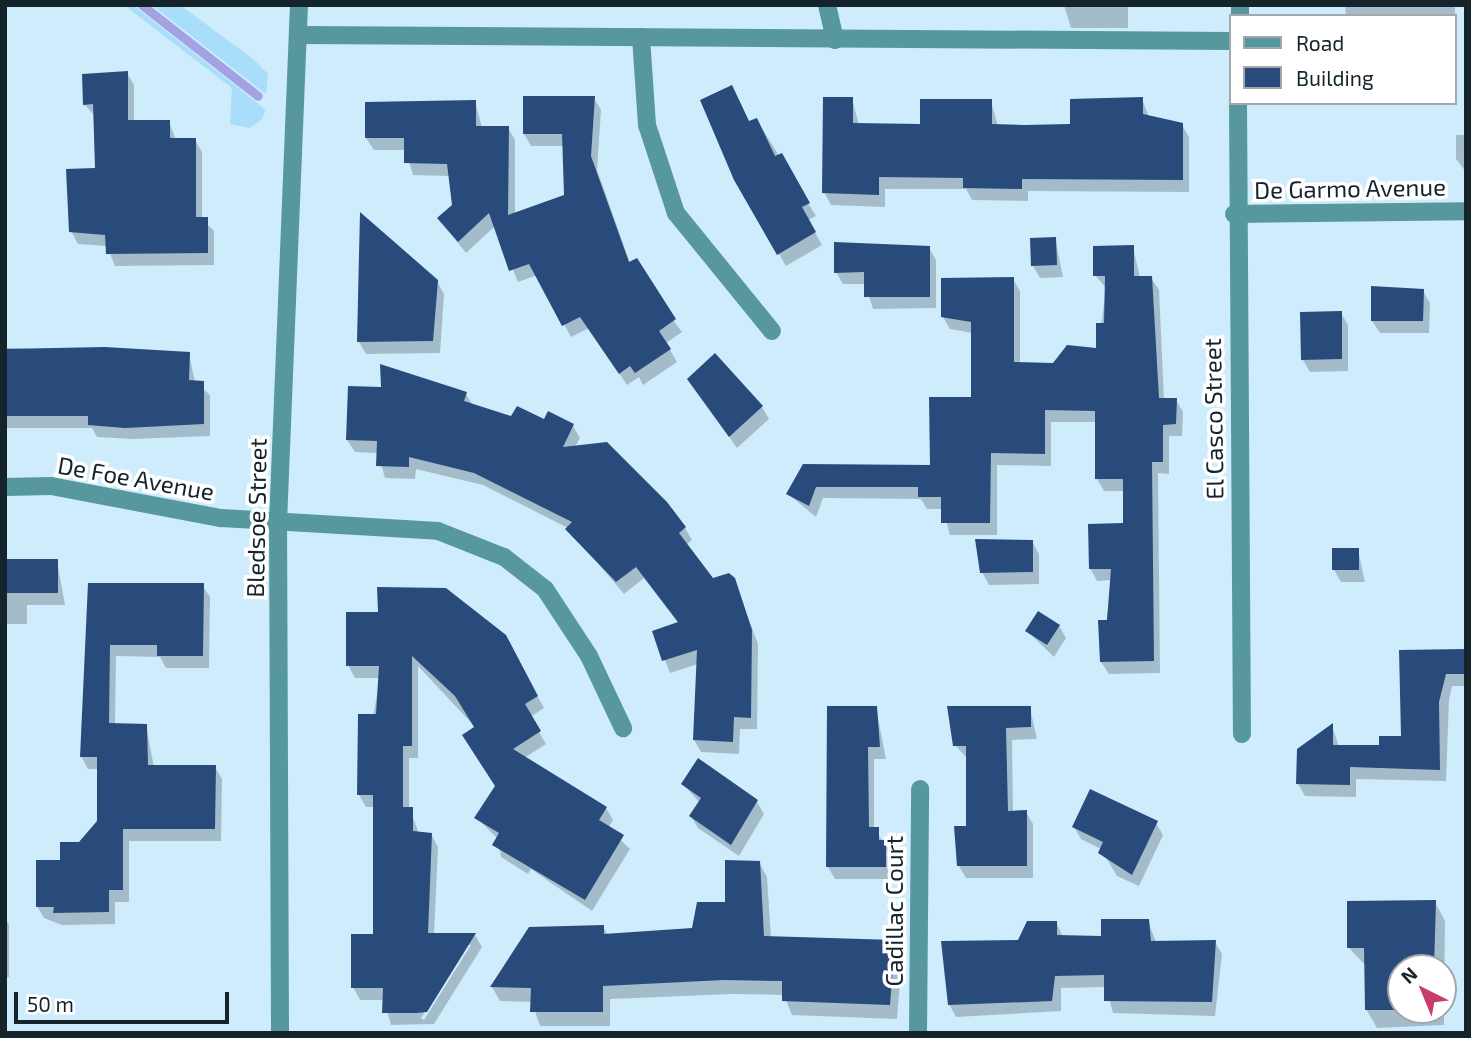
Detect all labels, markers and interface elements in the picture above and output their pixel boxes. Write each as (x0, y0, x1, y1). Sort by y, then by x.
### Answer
legend (1230, 14, 1457, 105)
text: Road (1296, 30, 1344, 55)
text: Building (1296, 65, 1374, 90)
street label: De Garmo Avenue (1254, 172, 1446, 204)
street label: El Casco Street (1197, 338, 1229, 500)
street label: Bledsoe Street (240, 438, 272, 598)
street label: De Foe Avenue (55, 450, 217, 506)
street label: Cadillac Court (880, 836, 908, 986)
north arrow (1387, 954, 1457, 1024)
text: N (1396, 962, 1422, 988)
scale bar (18, 978, 233, 1022)
text: 50 m (27, 991, 74, 1016)

